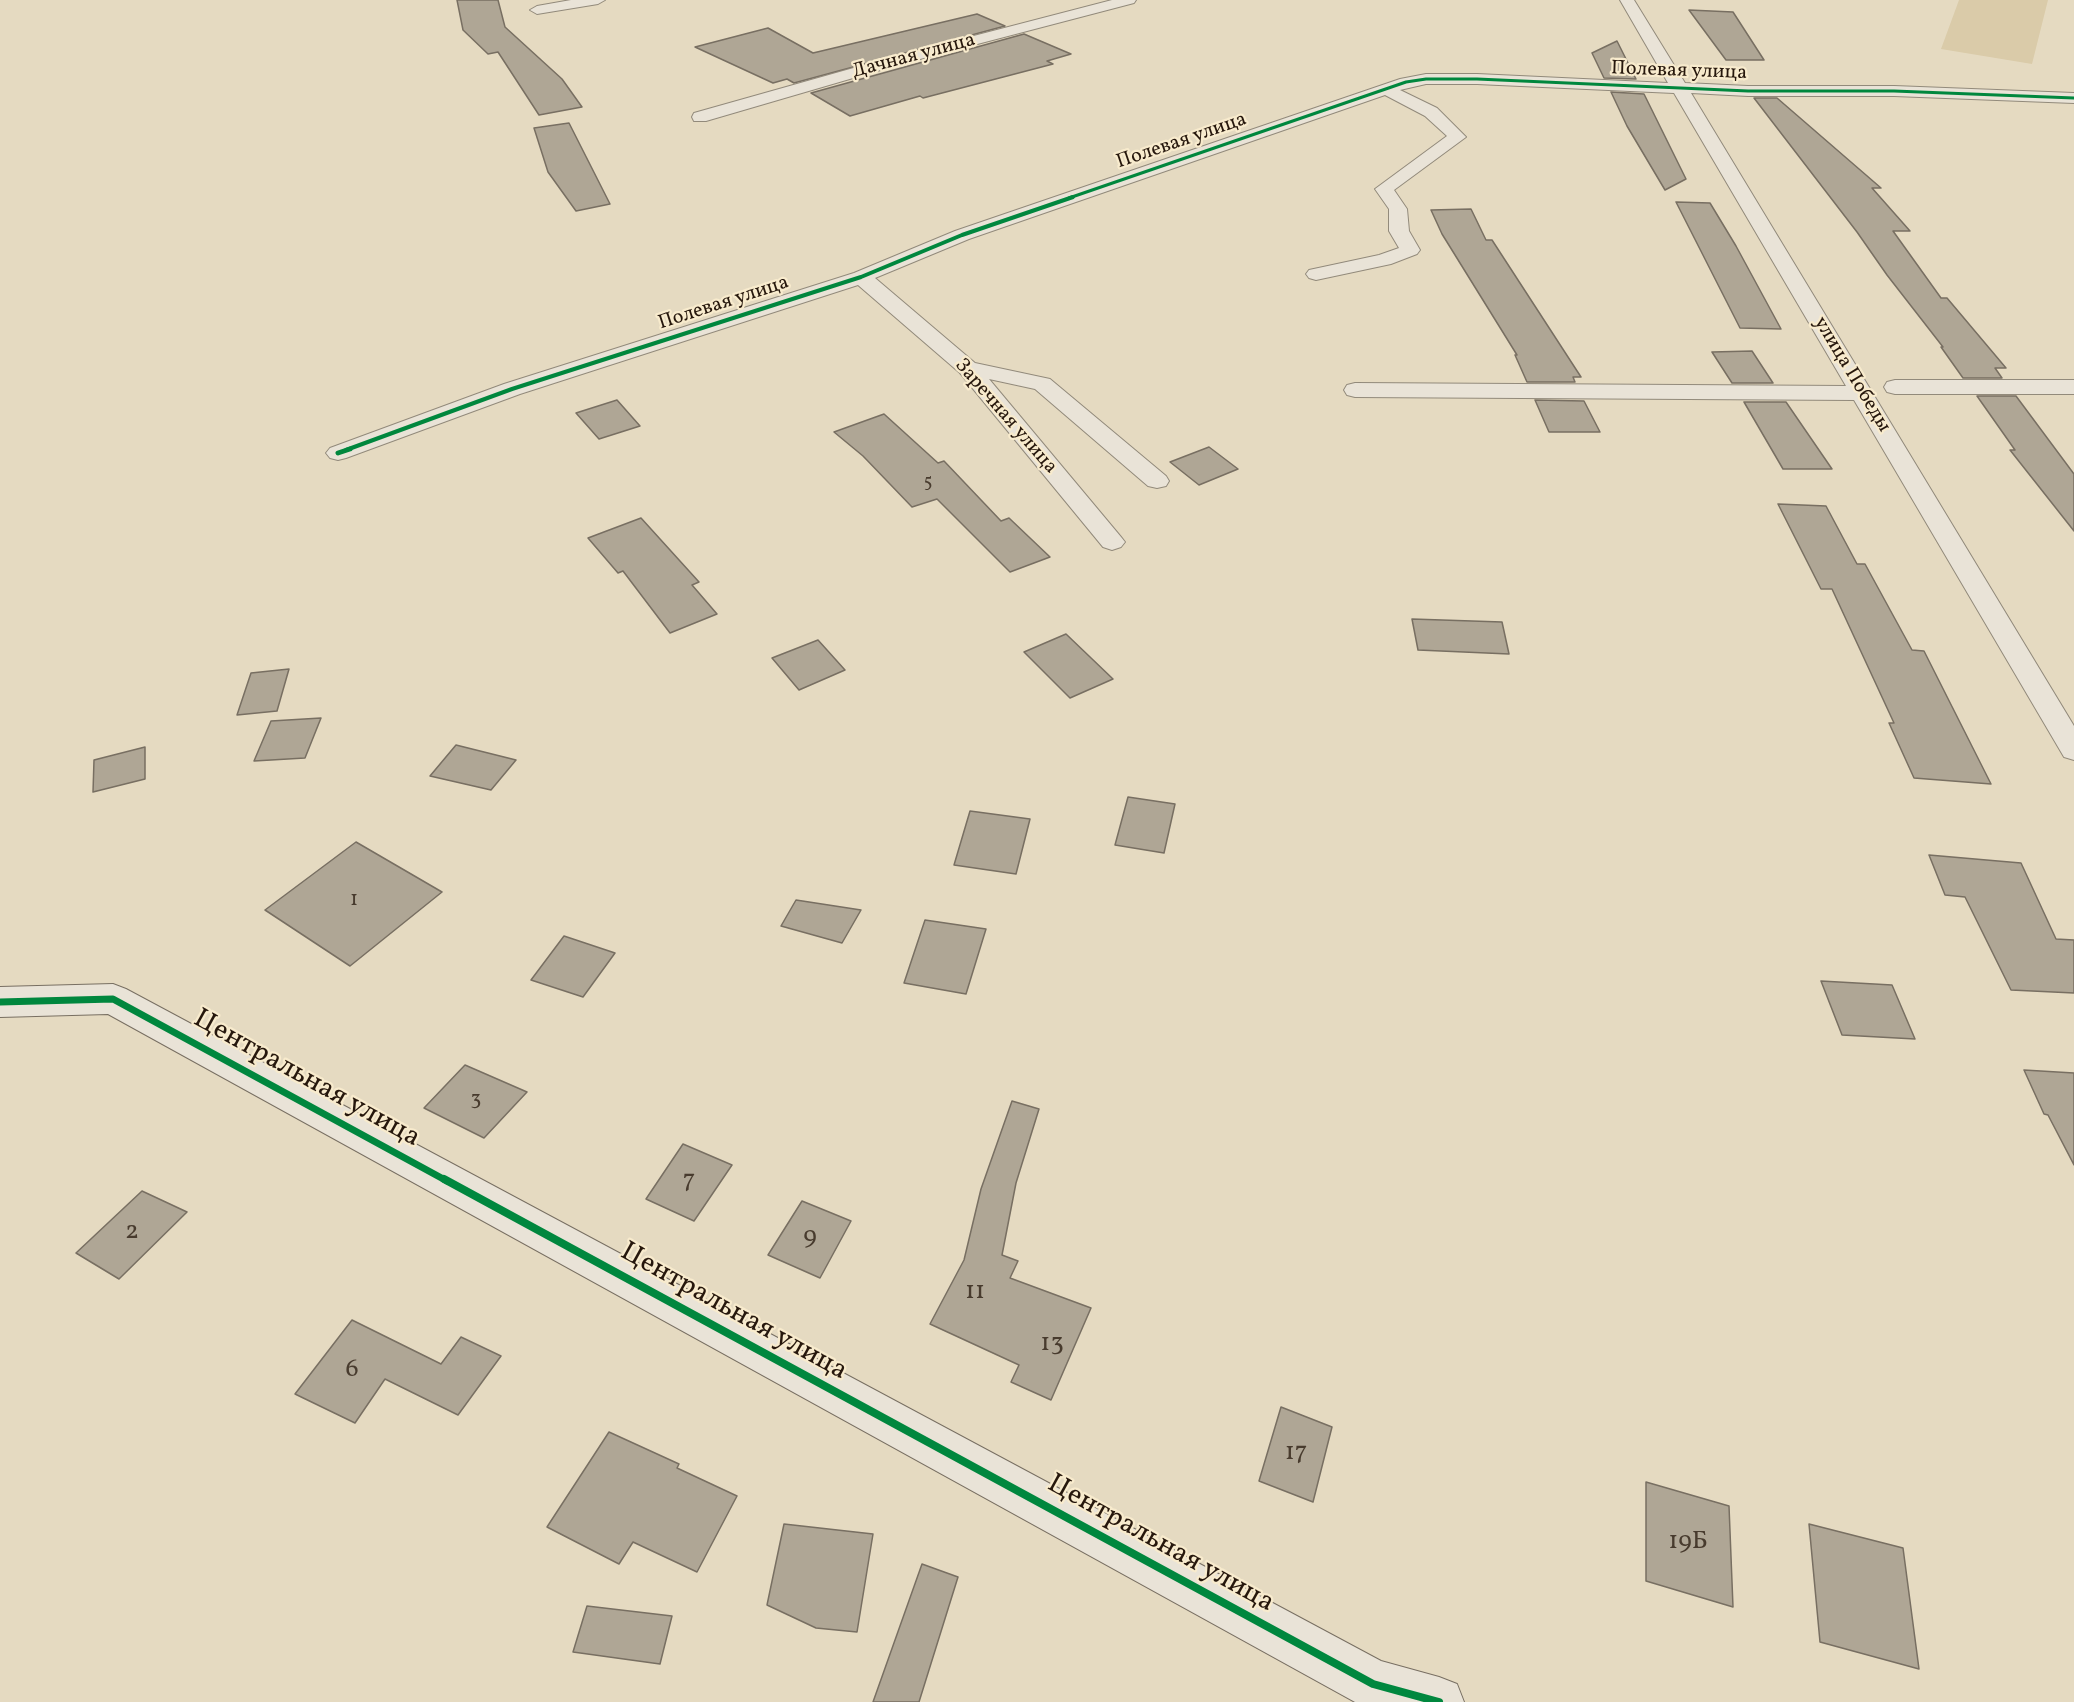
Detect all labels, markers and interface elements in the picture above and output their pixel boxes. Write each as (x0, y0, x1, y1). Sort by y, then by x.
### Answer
street label: Дачная улица (850, 29, 978, 85)
street label: Полевая улица (1611, 58, 1747, 86)
street label: Полевая улица (1114, 109, 1250, 175)
street label: Полевая улица (656, 272, 792, 336)
street label: улица Победы (1807, 313, 1895, 437)
street label: Заречная улица (948, 355, 1062, 479)
house number: 5 (924, 473, 932, 495)
house number: 1 (350, 888, 358, 914)
street label: Центральная улица (187, 1004, 425, 1156)
house number: 3 (471, 1087, 481, 1113)
house number: 7 (683, 1166, 695, 1198)
house number: 2 (125, 1217, 139, 1249)
house number: 9 (803, 1222, 817, 1254)
street label: Центральная улица (614, 1237, 852, 1389)
house number: 11 (965, 1277, 985, 1309)
house number: 13 (1040, 1329, 1064, 1361)
house number: 6 (345, 1355, 359, 1387)
house number: 17 (1285, 1438, 1307, 1470)
street label: Центральная улица (1041, 1469, 1279, 1621)
house number: 19Б (1668, 1527, 1708, 1559)

